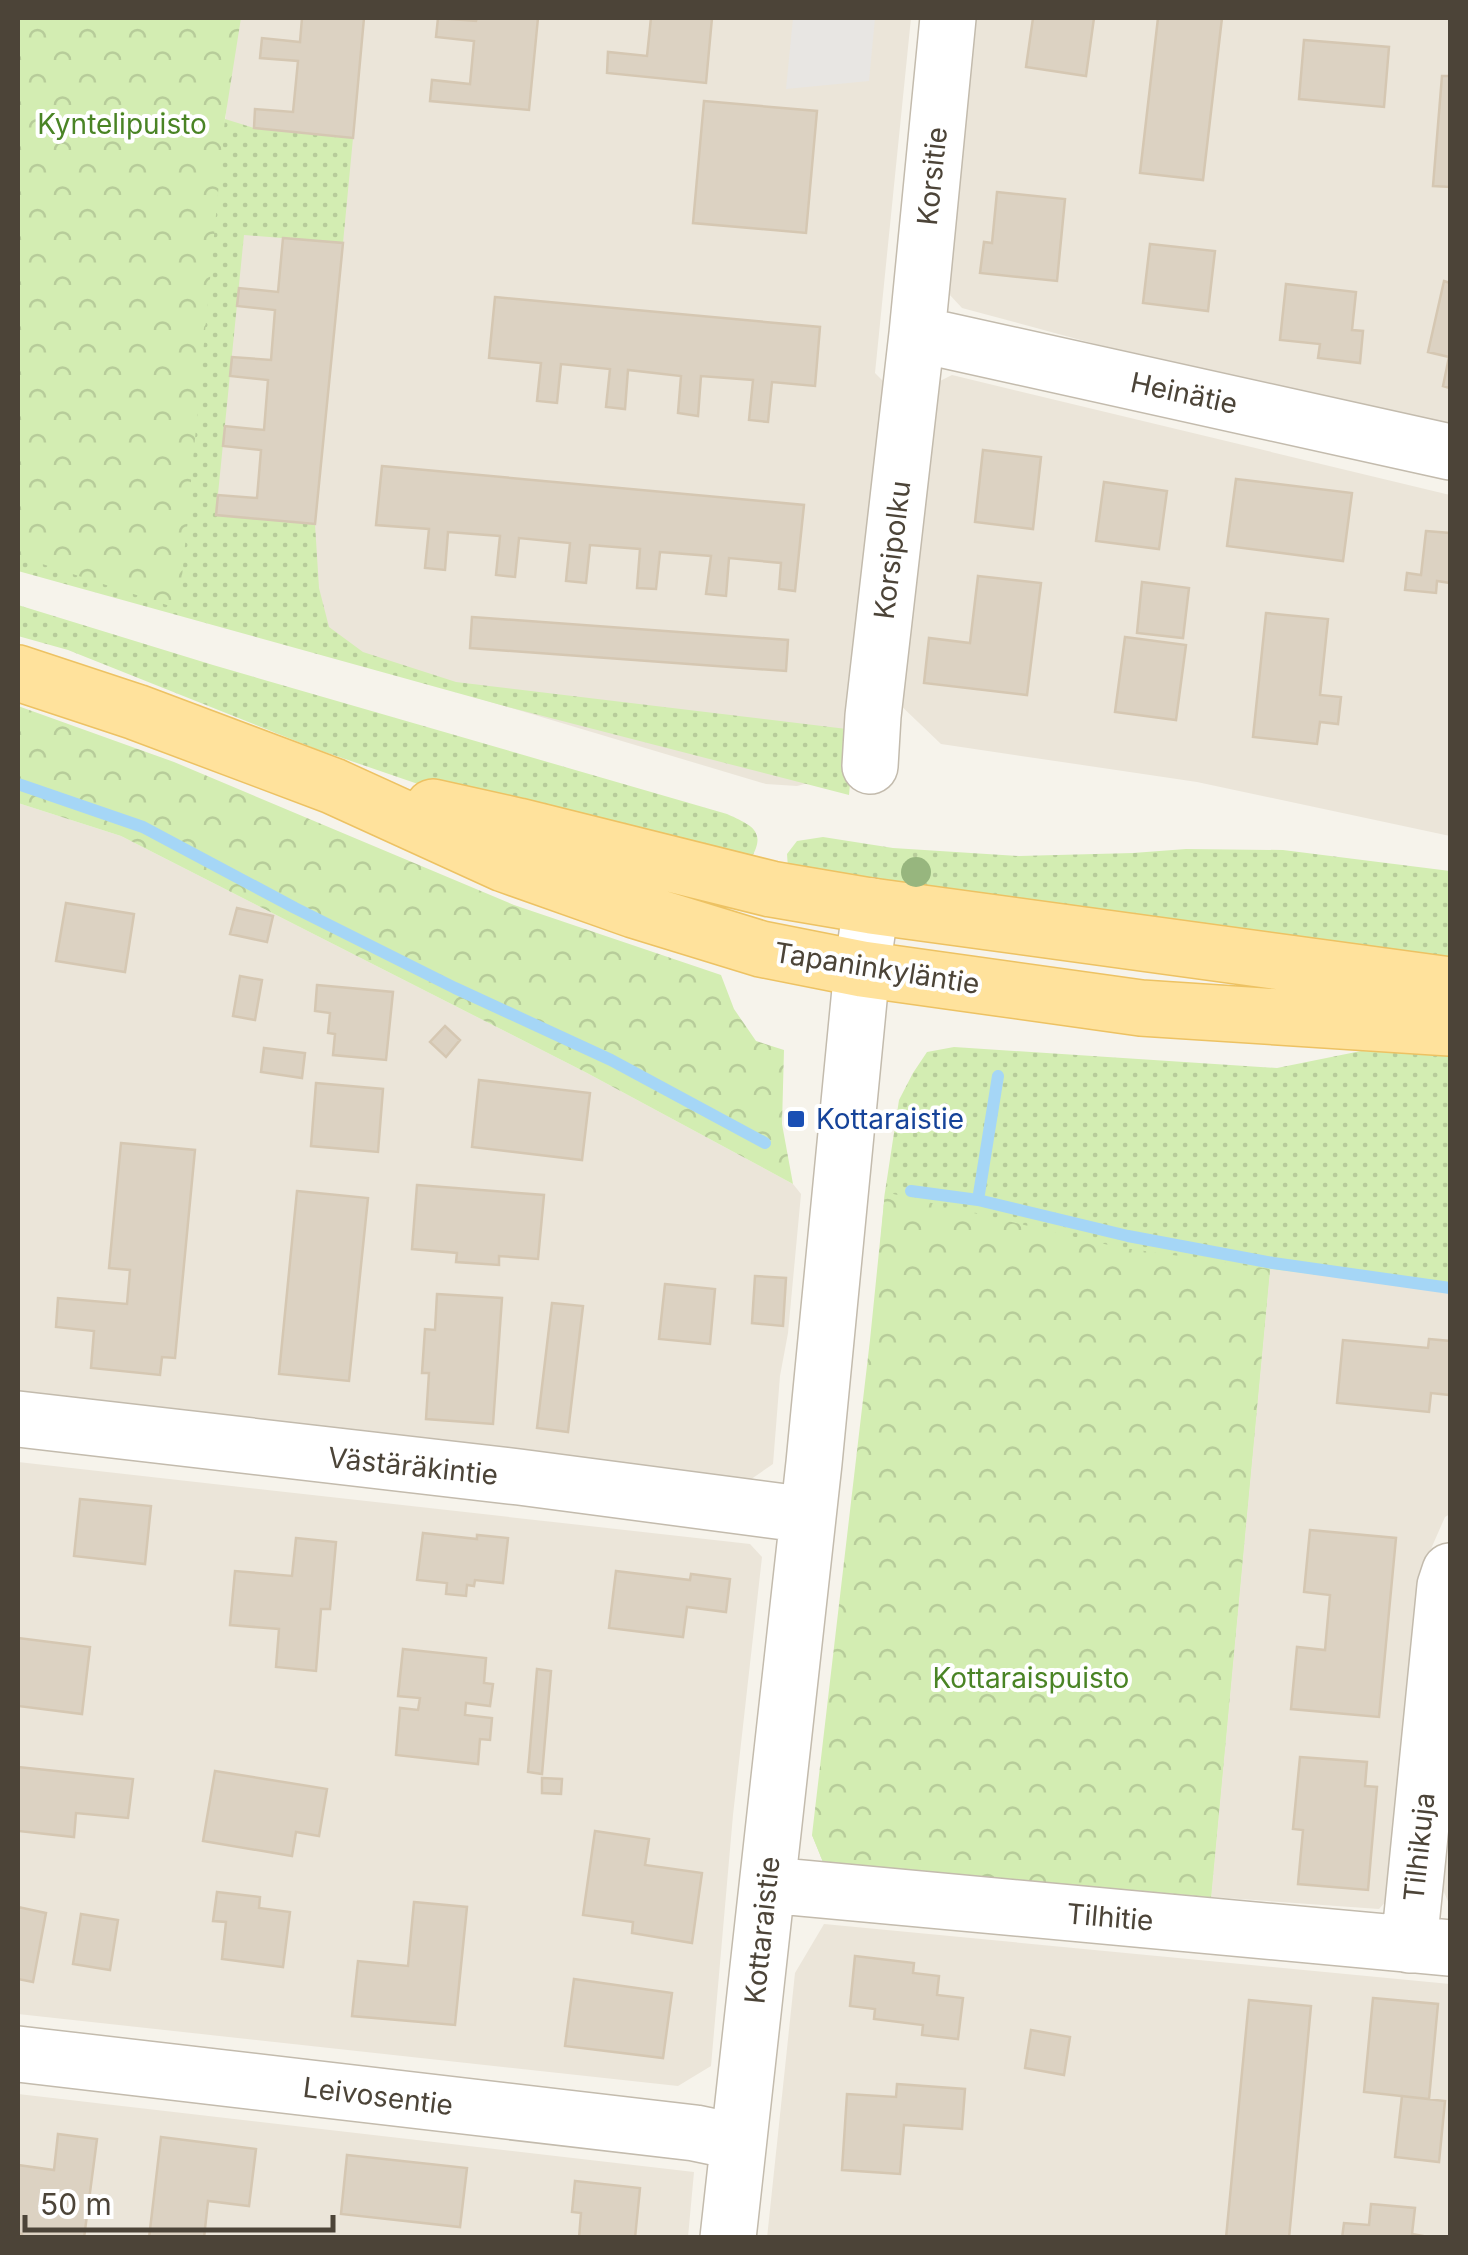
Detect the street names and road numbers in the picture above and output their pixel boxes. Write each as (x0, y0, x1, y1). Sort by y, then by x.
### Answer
street label: Korsitie (910, 125, 954, 227)
street label: Heinätie (1127, 365, 1241, 421)
street label: Korsipolku (867, 479, 917, 621)
street label: Tapaninkyläntie (772, 935, 982, 1001)
street label: Västäräkintie (326, 1440, 500, 1492)
street label: Tilhikuja (1396, 1791, 1442, 1903)
street label: Kottaraistie (737, 1855, 787, 2005)
street label: Tilhitie (1065, 1896, 1155, 1938)
street label: Leivosentie (301, 2070, 455, 2122)

